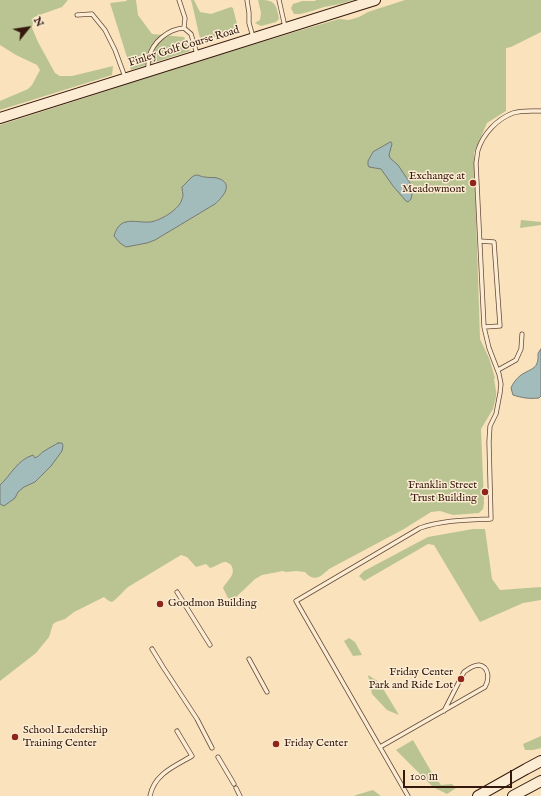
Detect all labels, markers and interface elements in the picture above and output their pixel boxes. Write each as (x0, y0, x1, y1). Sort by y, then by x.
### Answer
north arrow (8, 8, 48, 48)
text: N (30, 14, 47, 30)
street label: Finley Golf Course Road (127, 24, 241, 70)
place label: Exchange at Meadowmont (402, 170, 465, 196)
marker: Exchange at Meadowmont (468, 178, 478, 188)
place label: Franklin Street Trust Building (408, 479, 477, 505)
marker: Franklin Street Trust Building (480, 487, 490, 497)
place label: Goodmon Building (168, 597, 257, 611)
marker: Goodmon Building (155, 599, 165, 609)
place label: Friday Center Park and Ride Lot (369, 666, 453, 692)
marker: Friday Center Park and Ride Lot (456, 674, 466, 684)
place label: School Leadership Training Center (23, 724, 108, 750)
marker: School Leadership Training Center (10, 732, 20, 742)
place label: Friday Center (284, 737, 348, 751)
marker: Friday Center (271, 739, 281, 749)
scale bar (405, 762, 514, 788)
text: 100 m (410, 769, 438, 784)

